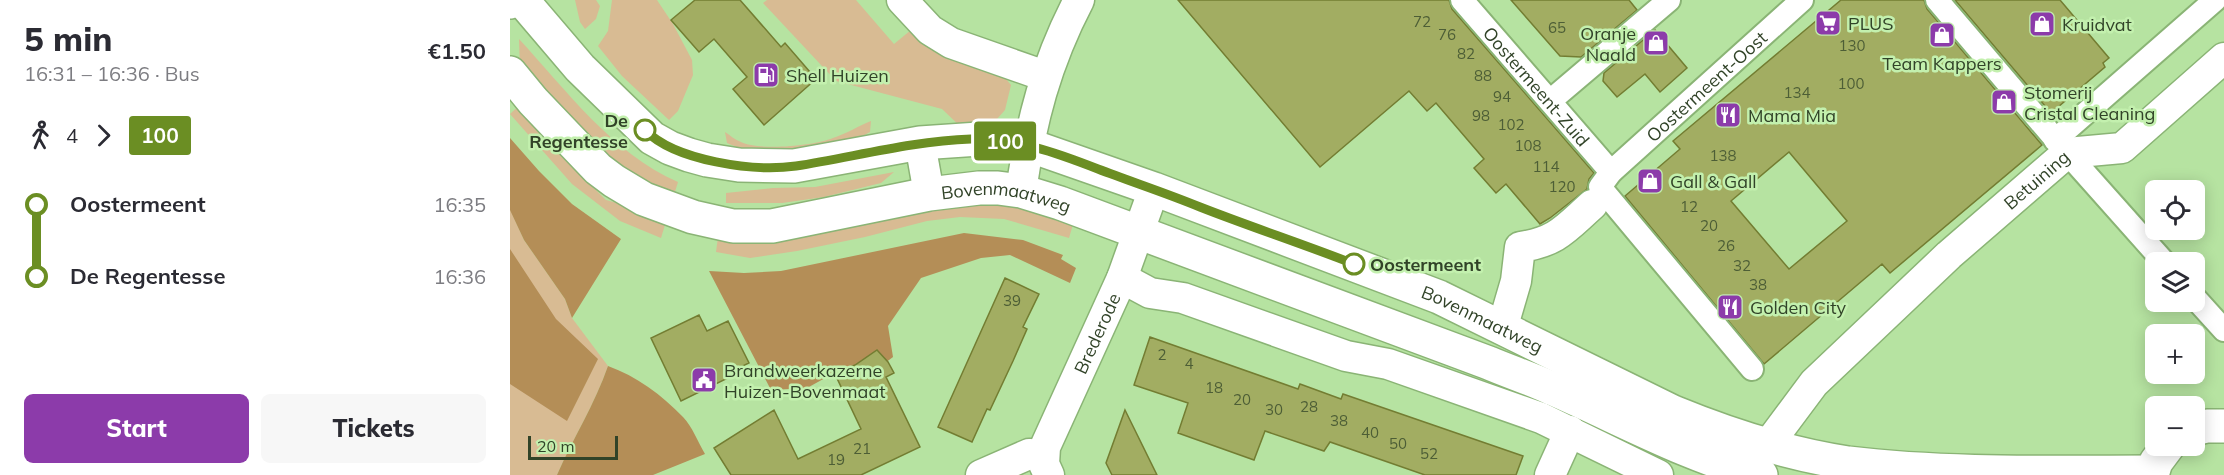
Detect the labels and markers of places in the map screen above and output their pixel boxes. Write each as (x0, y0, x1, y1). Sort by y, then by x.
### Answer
supermarket icon: PLUS (1813, 8, 1843, 38)
shop icon: Kruidvat (2027, 9, 2057, 39)
place label: PLUS (1848, 12, 1893, 35)
place label: Kruidvat (2062, 13, 2132, 36)
shop icon: Team Kappers (1927, 20, 1957, 50)
place label: Oranje Naald (1580, 22, 1636, 66)
shop icon: Oranje Naald (1641, 28, 1671, 58)
place label: Team Kappers (1882, 52, 2002, 75)
fuel station icon: Shell Huizen (751, 60, 781, 90)
place label: Shell Huizen (786, 64, 889, 87)
place label: Stomerij Cristal Cleaning (2024, 81, 2155, 125)
shop icon: Stomerij Cristal Cleaning (1989, 87, 2019, 117)
restaurant icon: Mama Mia (1713, 100, 1743, 130)
place label: Mama Mia (1748, 104, 1836, 127)
place label: De Regentesse (529, 109, 628, 153)
marker: De Regentesse (634, 119, 656, 141)
shop icon: Gall & Gall (1635, 166, 1665, 196)
place label: Gall & Gall (1670, 170, 1757, 193)
marker: Oostermeent (1343, 253, 1365, 275)
place label: Oostermeent (1370, 253, 1481, 276)
restaurant icon: Golden City (1715, 292, 1745, 322)
place label: Golden City (1750, 296, 1847, 319)
place label: Brandweerkazerne Huizen-Bovenmaat (724, 359, 886, 403)
public building icon: Brandweerkazerne Huizen-Bovenmaat (689, 365, 719, 395)

